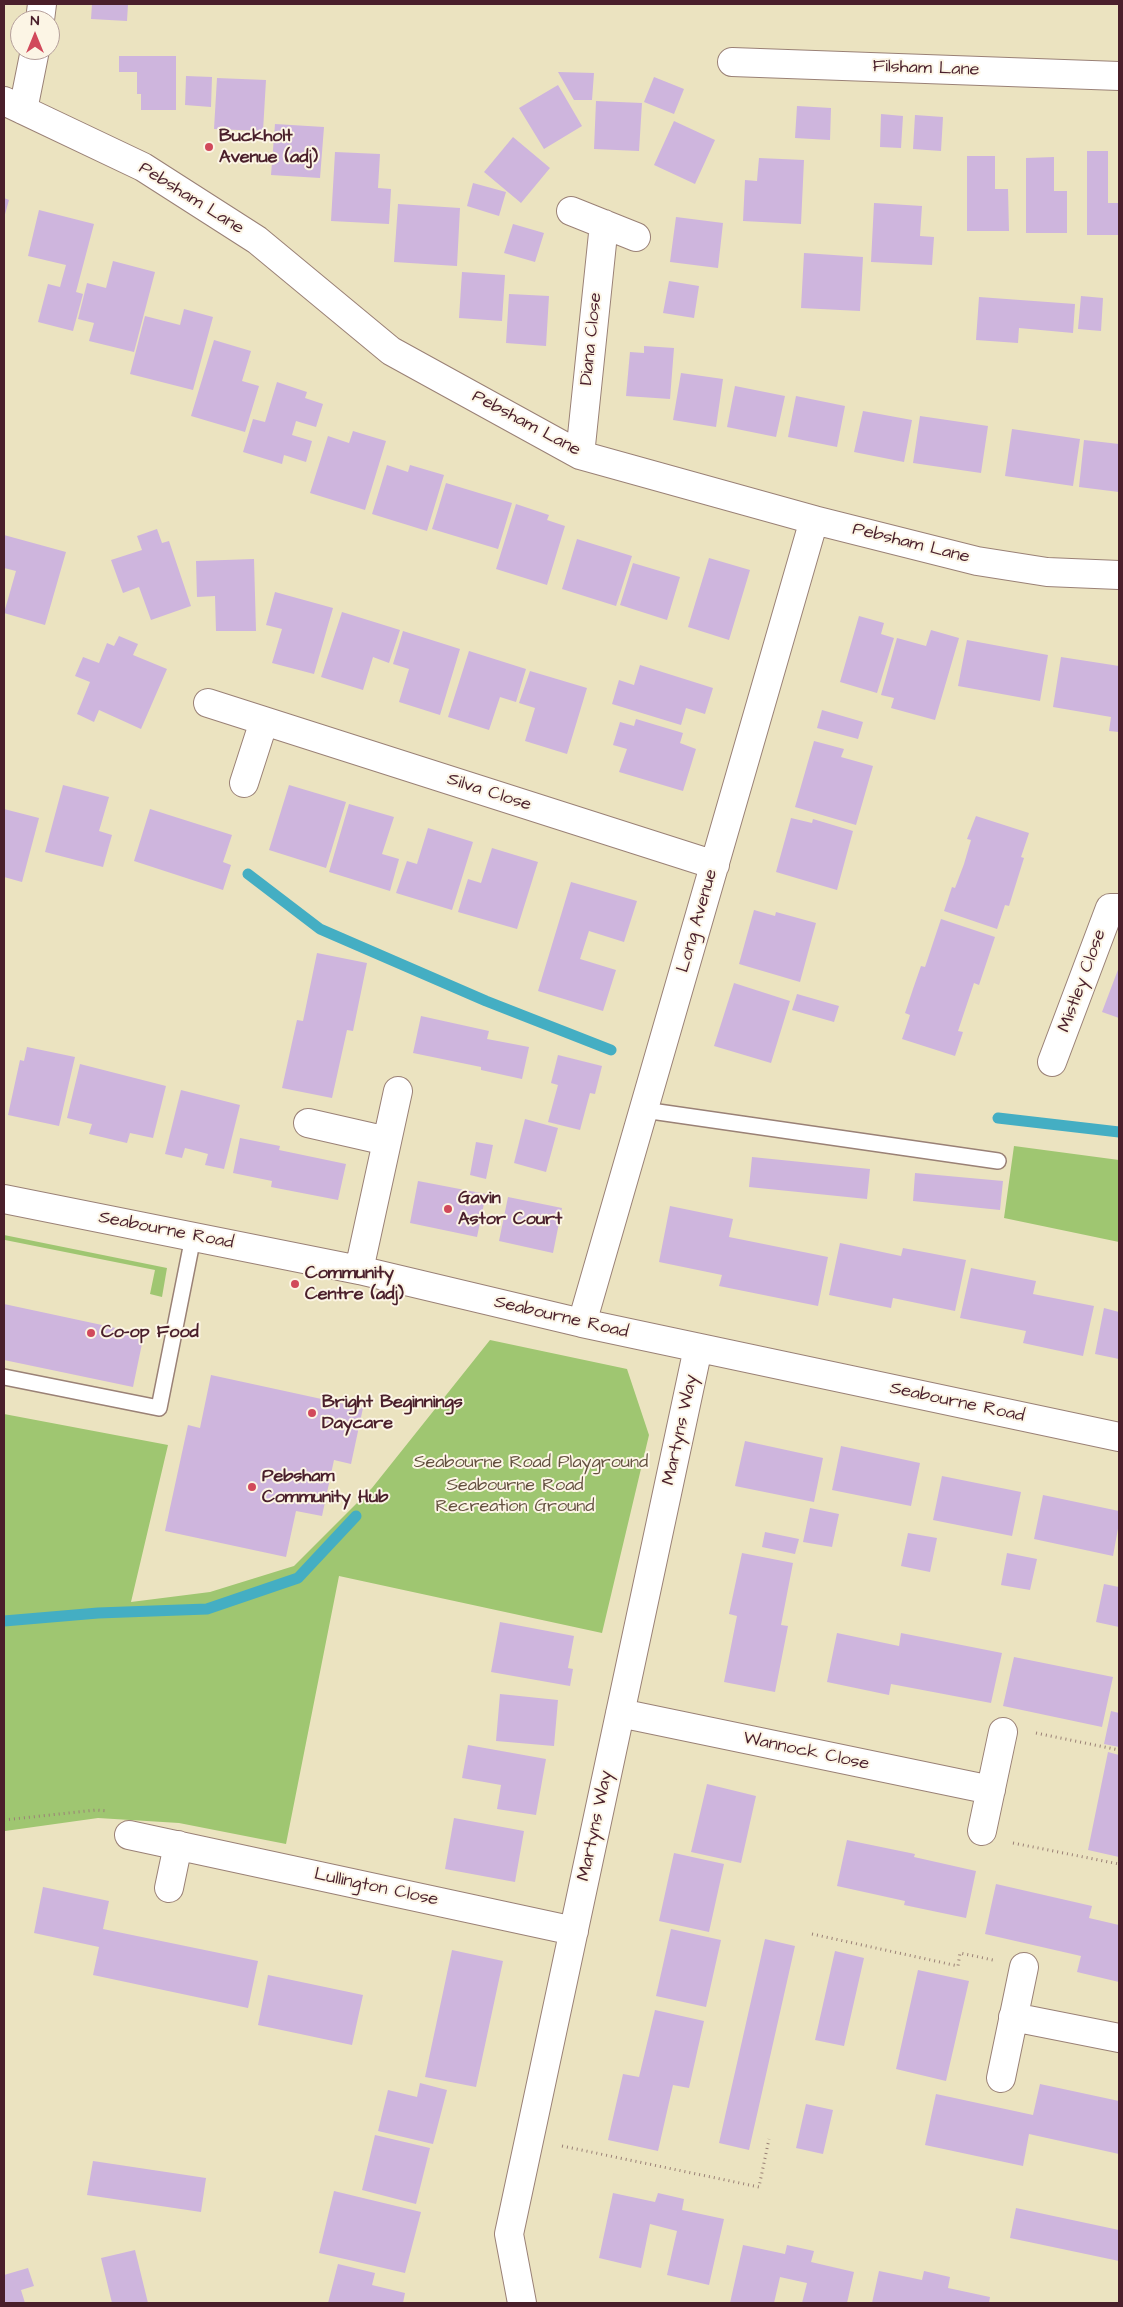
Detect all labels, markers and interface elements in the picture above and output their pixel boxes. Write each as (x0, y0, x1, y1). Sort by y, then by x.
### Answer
north arrow (10, 10, 60, 60)
text: N (31, 11, 39, 31)
street label: Filsham Lane (872, 56, 980, 82)
place label: Buckholt Avenue (adj) (219, 126, 318, 168)
marker: Buckholt Avenue (adj) (203, 141, 215, 153)
street label: Pebsham Lane (134, 158, 248, 240)
street label: Diana Close (576, 291, 608, 387)
street label: Pebsham Lane (468, 386, 584, 462)
street label: Pebsham Lane (850, 519, 972, 569)
street label: Silva Close (444, 769, 534, 817)
street label: Long Avenue (673, 867, 723, 975)
street label: Mistley Close (1054, 927, 1112, 1035)
place label: Gavin Astor Court (458, 1188, 562, 1230)
marker: Gavin Astor Court (442, 1203, 454, 1215)
street label: Seabourne Road (97, 1207, 235, 1255)
place label: Community Centre (adj) (305, 1263, 404, 1306)
marker: Community Centre (adj) (289, 1278, 301, 1290)
street label: Seabourne Road (492, 1292, 630, 1344)
place label: Co-op Food (101, 1322, 199, 1344)
marker: Co-op Food (85, 1327, 97, 1339)
street label: Martyns Way (659, 1373, 703, 1487)
street label: Seabourne Road (888, 1378, 1026, 1428)
place label: Bright Beginnings Daycare (322, 1392, 463, 1435)
marker: Bright Beginnings Daycare (306, 1407, 318, 1419)
park label: Seabourne Road Playground (414, 1452, 648, 1474)
place label: Pebsham Community Hub (262, 1466, 388, 1508)
park label: Seabourne Road Recreation Ground (435, 1475, 595, 1518)
marker: Pebsham Community Hub (246, 1481, 258, 1493)
street label: Wannock Close (741, 1728, 871, 1776)
street label: Martyns Way (574, 1769, 618, 1883)
street label: Lullington Close (312, 1864, 440, 1912)

